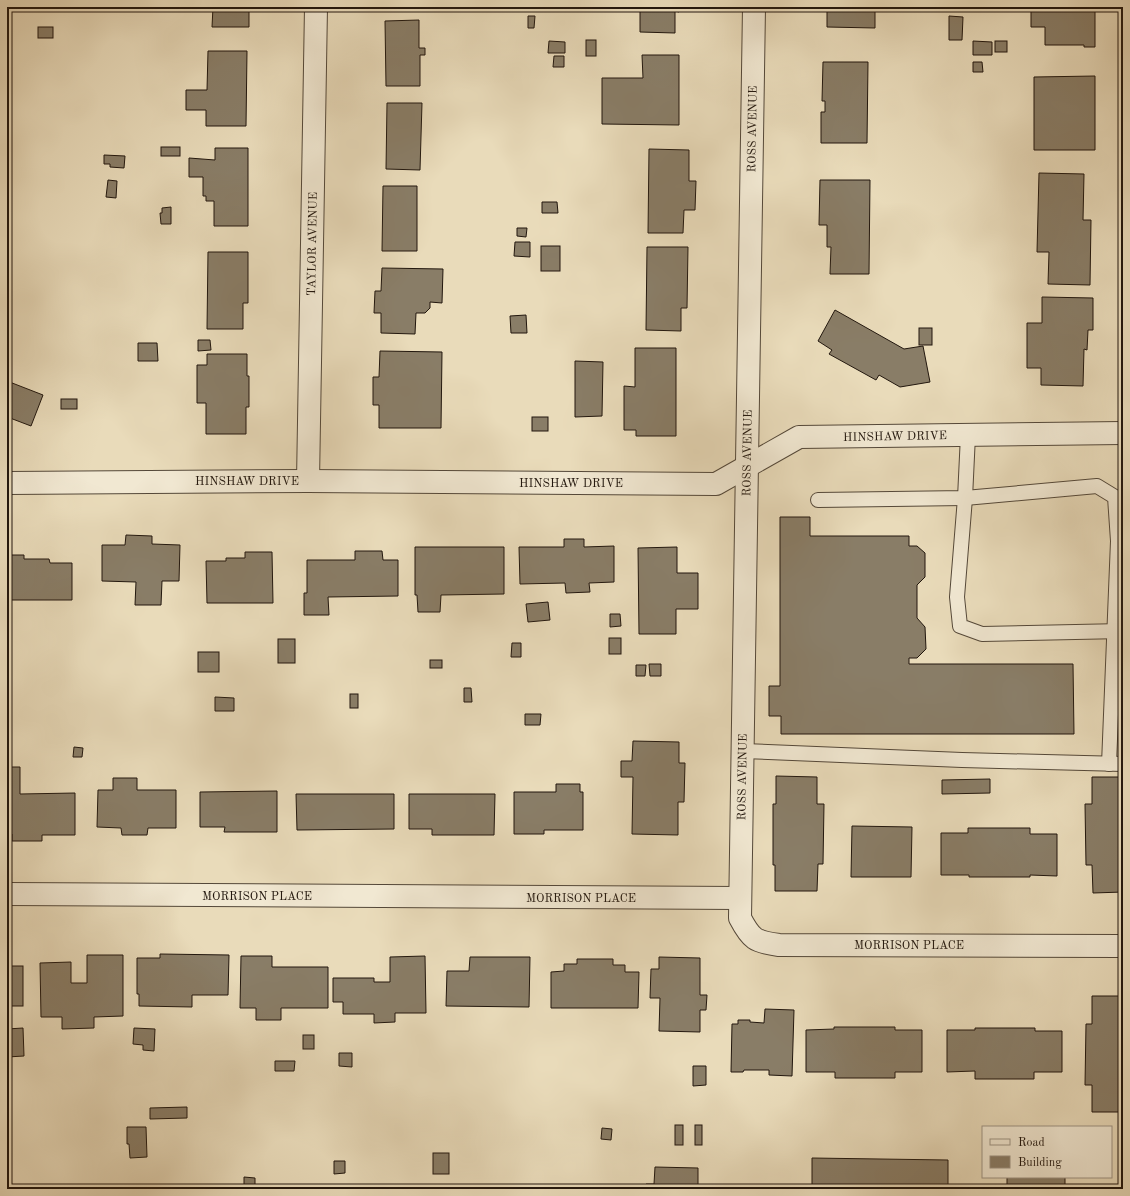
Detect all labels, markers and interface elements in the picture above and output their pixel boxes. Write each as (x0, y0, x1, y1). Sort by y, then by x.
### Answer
street label: ROSS AVENUE (746, 85, 760, 173)
street label: TAYLOR AVENUE (306, 192, 320, 296)
street label: ROSS AVENUE (741, 409, 755, 497)
street label: HINSHAW DRIVE (843, 430, 947, 444)
street label: HINSHAW DRIVE (195, 476, 299, 488)
street label: HINSHAW DRIVE (519, 478, 623, 490)
street label: ROSS AVENUE (736, 733, 750, 821)
street label: MORRISON PLACE (202, 891, 312, 903)
street label: MORRISON PLACE (526, 893, 636, 905)
street label: MORRISON PLACE (854, 940, 964, 952)
legend (982, 1126, 1112, 1178)
text: Road (1018, 1137, 1045, 1149)
text: Building (1018, 1157, 1062, 1169)

